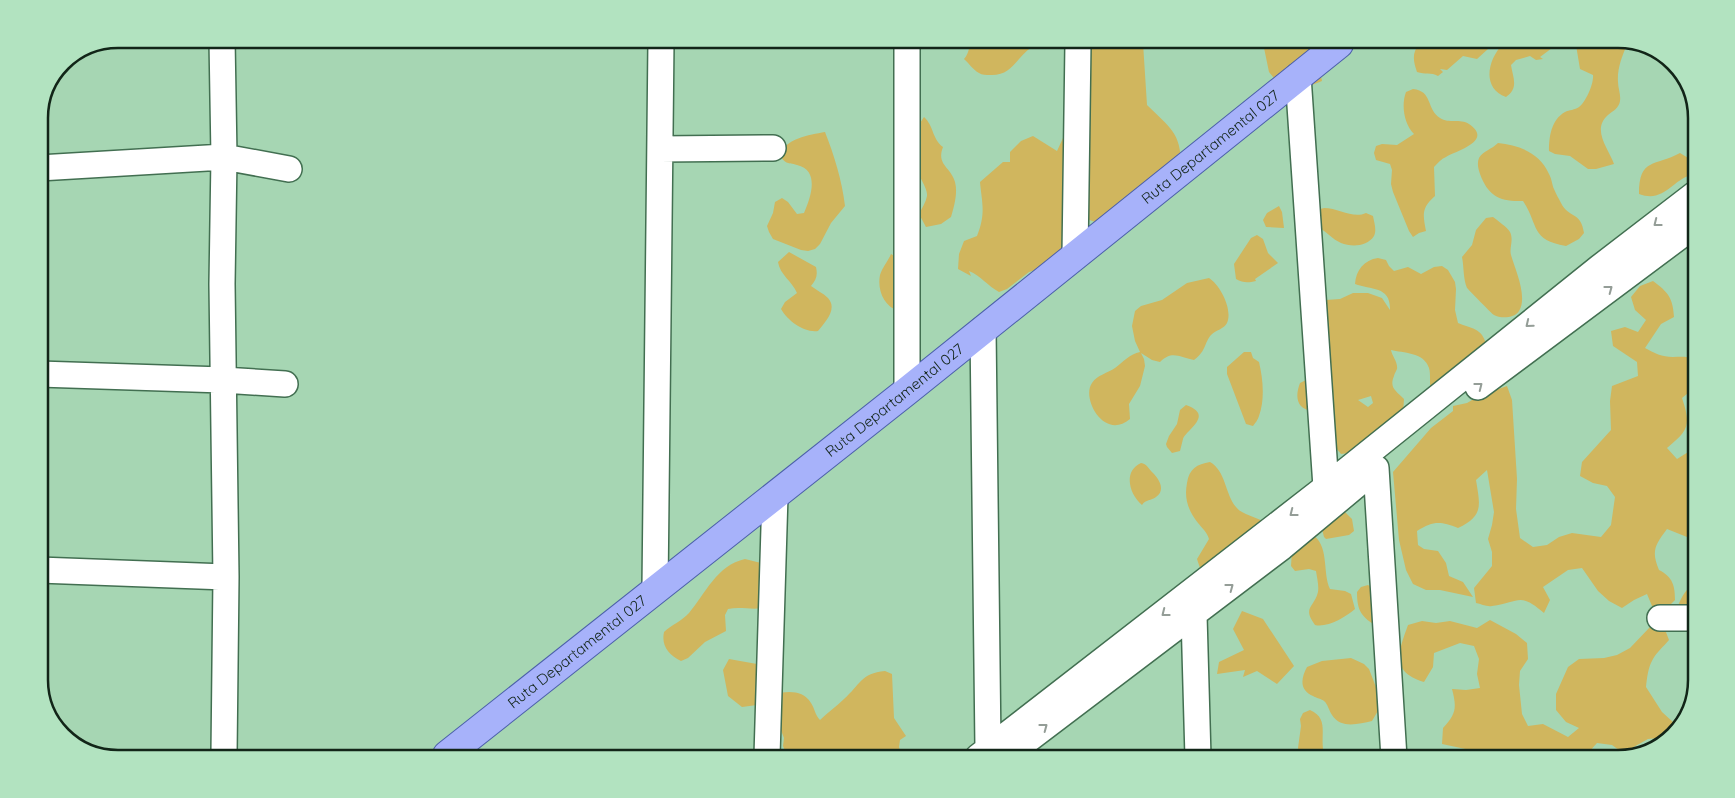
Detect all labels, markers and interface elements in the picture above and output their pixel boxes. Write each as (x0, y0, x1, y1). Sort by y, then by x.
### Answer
street label: Ruta Departamental 027 (1137, 85, 1283, 208)
one-way arrow (1654, 218, 1663, 226)
one-way arrow (1603, 287, 1612, 295)
one-way arrow (1526, 319, 1535, 327)
street label: Ruta Departamental 027 (821, 339, 968, 461)
one-way arrow (1473, 384, 1482, 392)
one-way arrow (1289, 507, 1299, 516)
one-way arrow (1224, 584, 1234, 593)
street label: Ruta Departamental 027 (504, 591, 650, 712)
one-way arrow (1162, 607, 1171, 615)
one-way arrow (1038, 725, 1047, 733)

